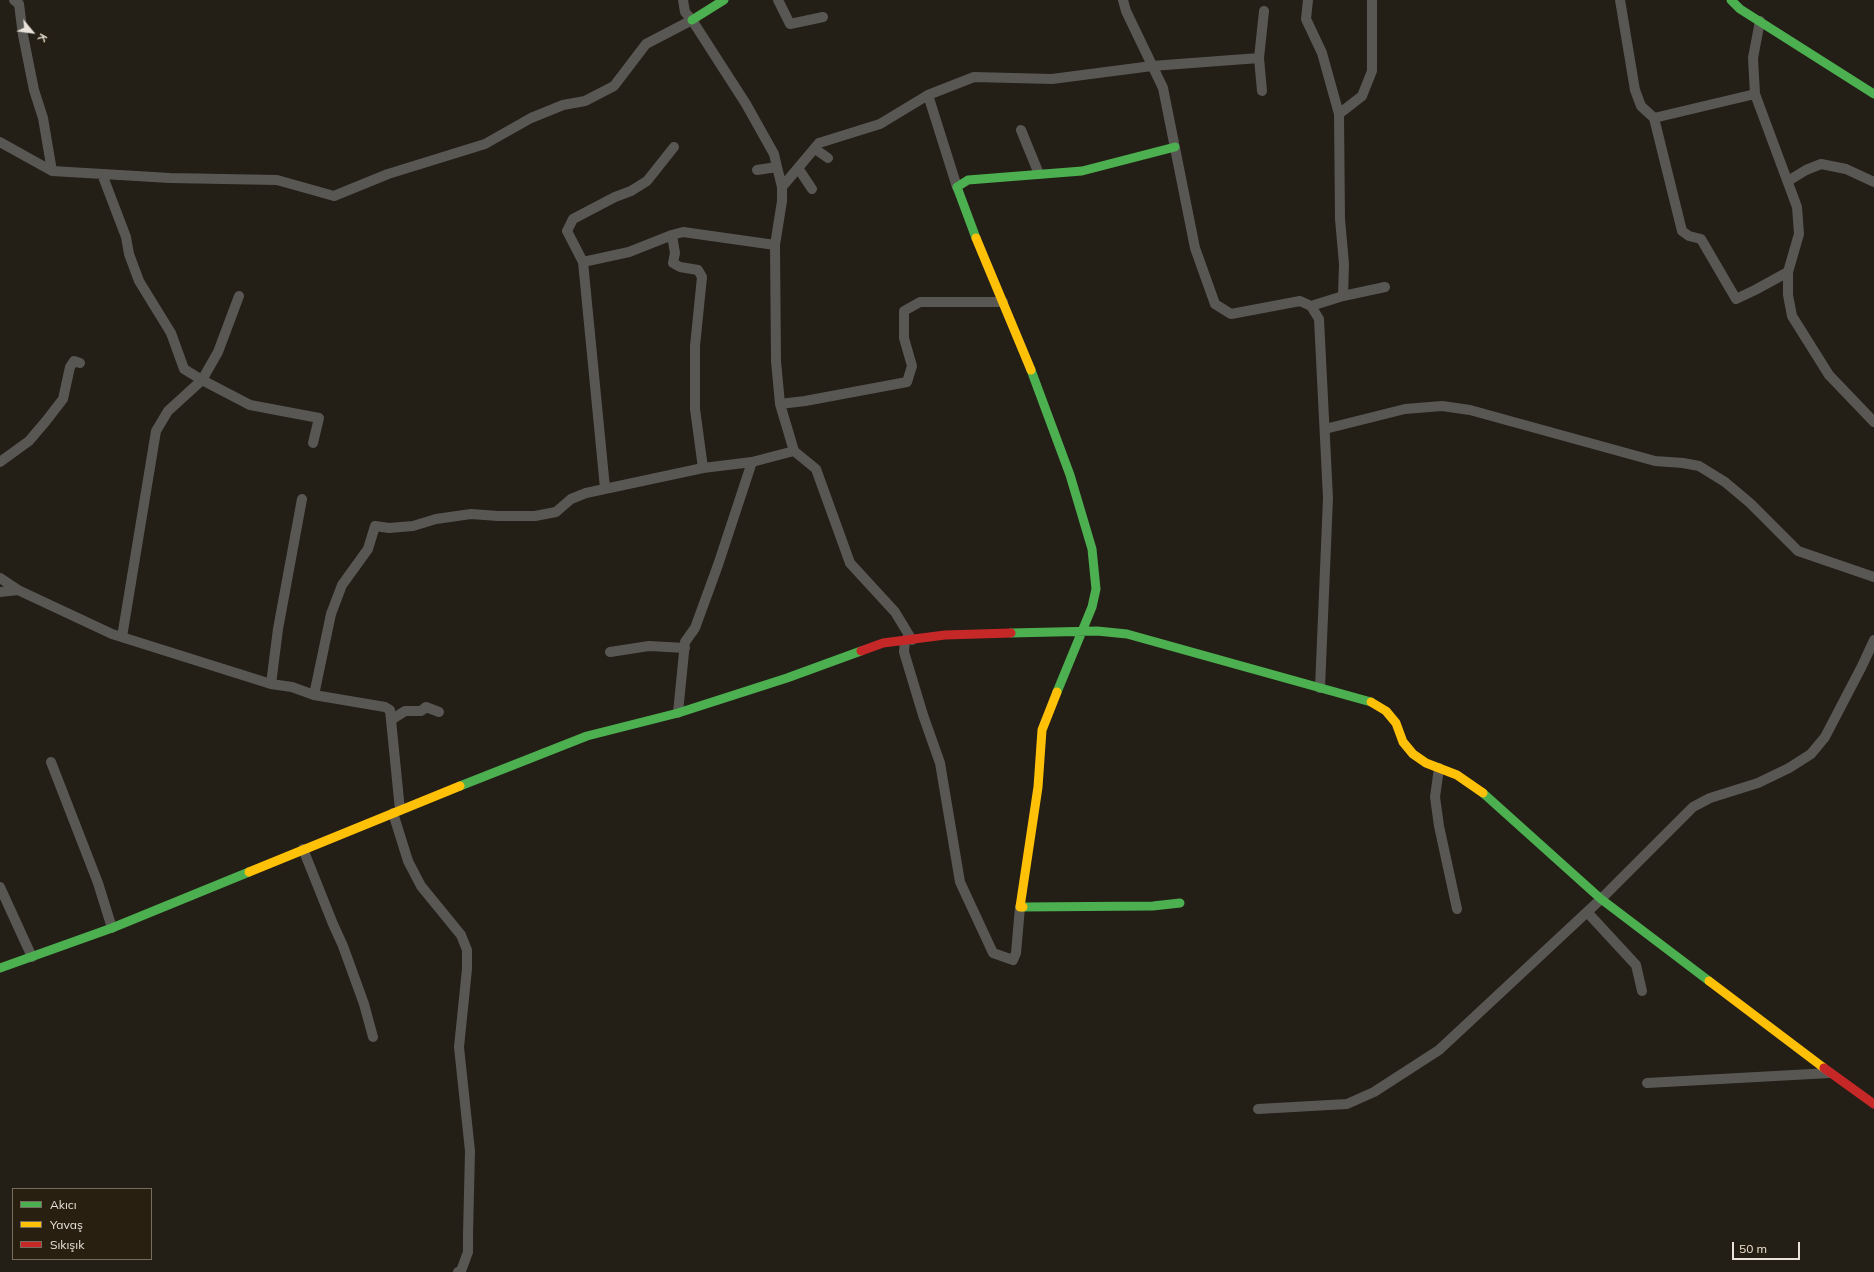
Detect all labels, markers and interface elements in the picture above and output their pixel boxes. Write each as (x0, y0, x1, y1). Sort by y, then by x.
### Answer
north arrow (12, 12, 52, 52)
text: K (35, 31, 50, 44)
legend (12, 1188, 152, 1260)
text: Akıcı (50, 1197, 77, 1212)
text: Yavaş (50, 1217, 83, 1232)
scale bar (1734, 1234, 1802, 1260)
text: Sıkışık (50, 1237, 84, 1252)
text: 50 m (1739, 1241, 1767, 1256)

